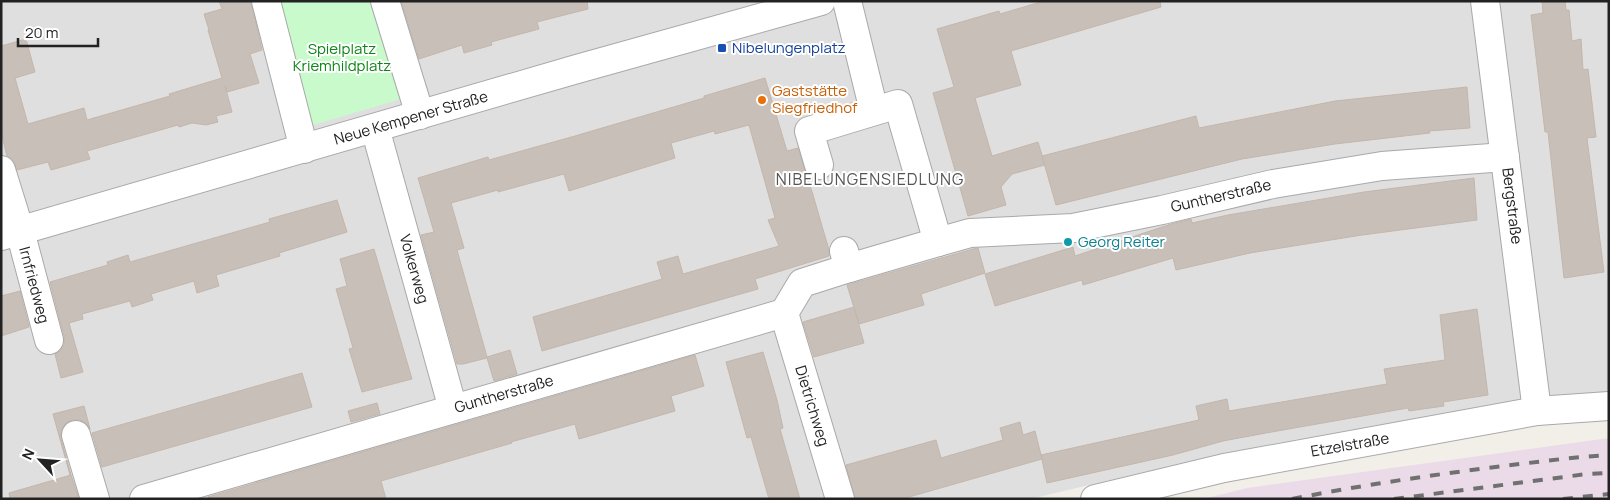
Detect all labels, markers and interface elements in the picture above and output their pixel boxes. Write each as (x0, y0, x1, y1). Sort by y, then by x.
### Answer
scale bar (18, 15, 98, 47)
text: 20 m (25, 22, 58, 43)
place label: Nibelungenplatz (732, 37, 846, 58)
park label: Spielplatz Kriemhildplatz (293, 38, 391, 76)
marker: Nibelungenplatz (716, 42, 728, 54)
place label: Gaststätte Siegfriedhof (772, 80, 858, 118)
street label: Neue Kempener Straße (331, 85, 490, 150)
marker: Gaststätte Siegfriedhof (756, 94, 768, 106)
street label: Bergstraße (1497, 166, 1528, 246)
district label: NIBELUNGENSIEDLUNG (776, 168, 964, 190)
street label: Guntherstraße (1169, 174, 1273, 217)
place label: Georg Reiter (1078, 231, 1165, 252)
street label: Volkerweg (395, 232, 434, 306)
marker: Georg Reiter (1062, 236, 1074, 248)
street label: Irnfriedweg (14, 244, 55, 326)
street label: Dietrichweg (790, 363, 835, 449)
street label: Guntherstraße (452, 369, 556, 418)
street label: Etzelstraße (1309, 427, 1391, 462)
north arrow (15, 435, 65, 485)
text: N (17, 445, 39, 463)

